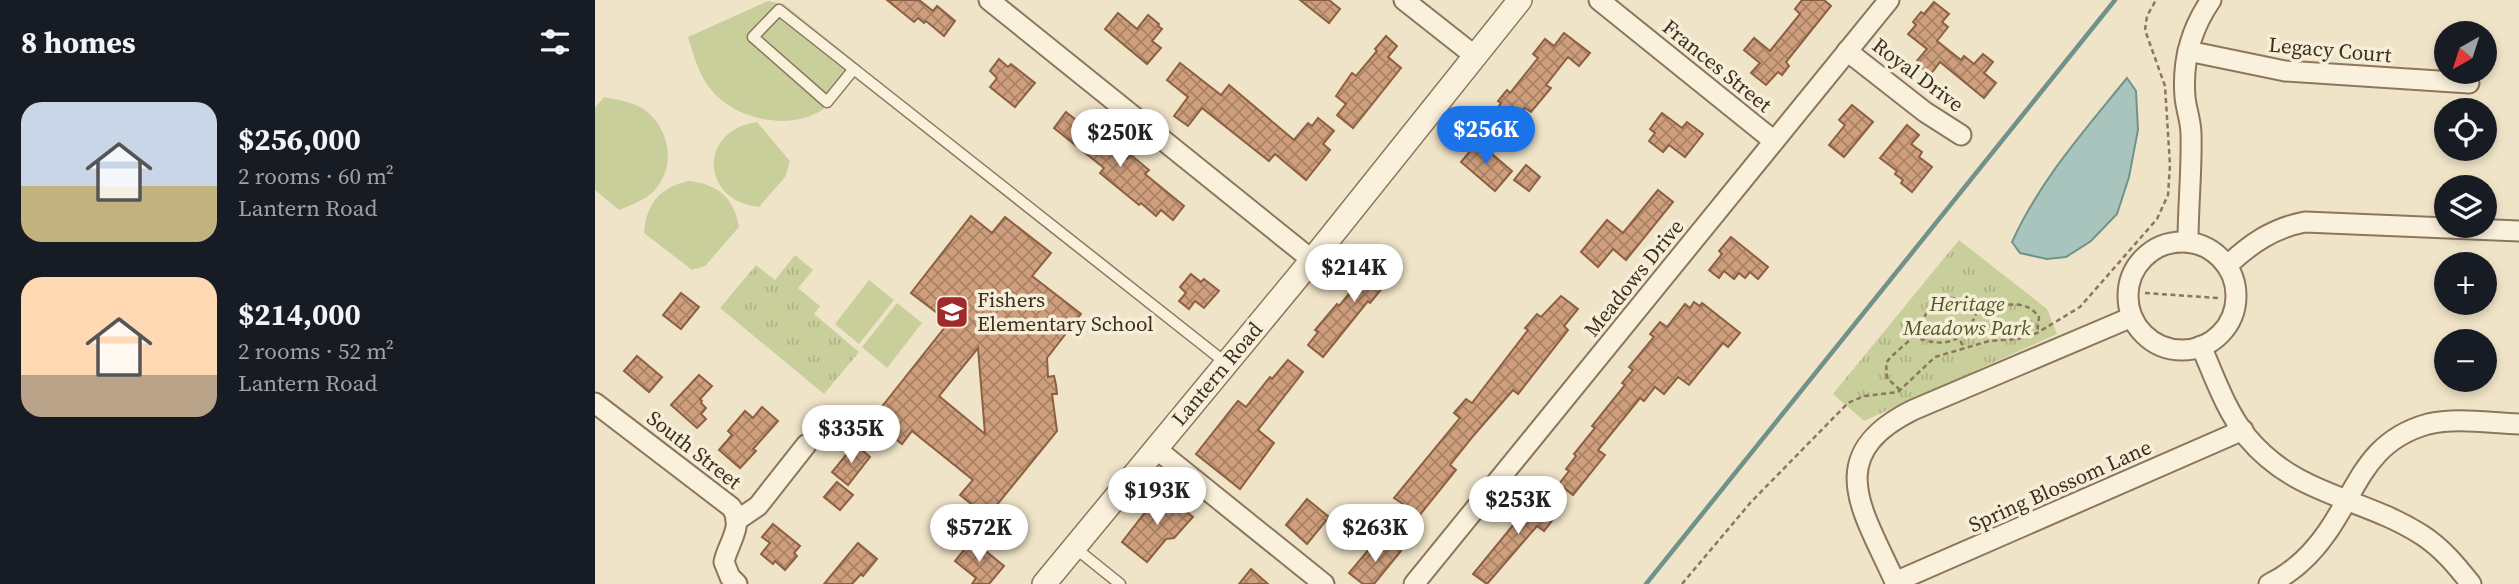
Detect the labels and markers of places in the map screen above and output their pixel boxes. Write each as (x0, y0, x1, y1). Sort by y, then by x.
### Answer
pin: $256K (1437, 106, 1535, 166)
pin: $250K (1071, 110, 1169, 169)
pin: $214K (1305, 244, 1403, 304)
place label: Fishers Elementary School (977, 285, 1154, 338)
school or university icon: Fishers Elementary School (933, 293, 971, 331)
pin: $335K (802, 406, 900, 465)
pin: $193K (1108, 468, 1206, 527)
pin: $253K (1469, 476, 1567, 536)
pin: $572K (930, 504, 1028, 564)
pin: $263K (1326, 504, 1424, 564)

